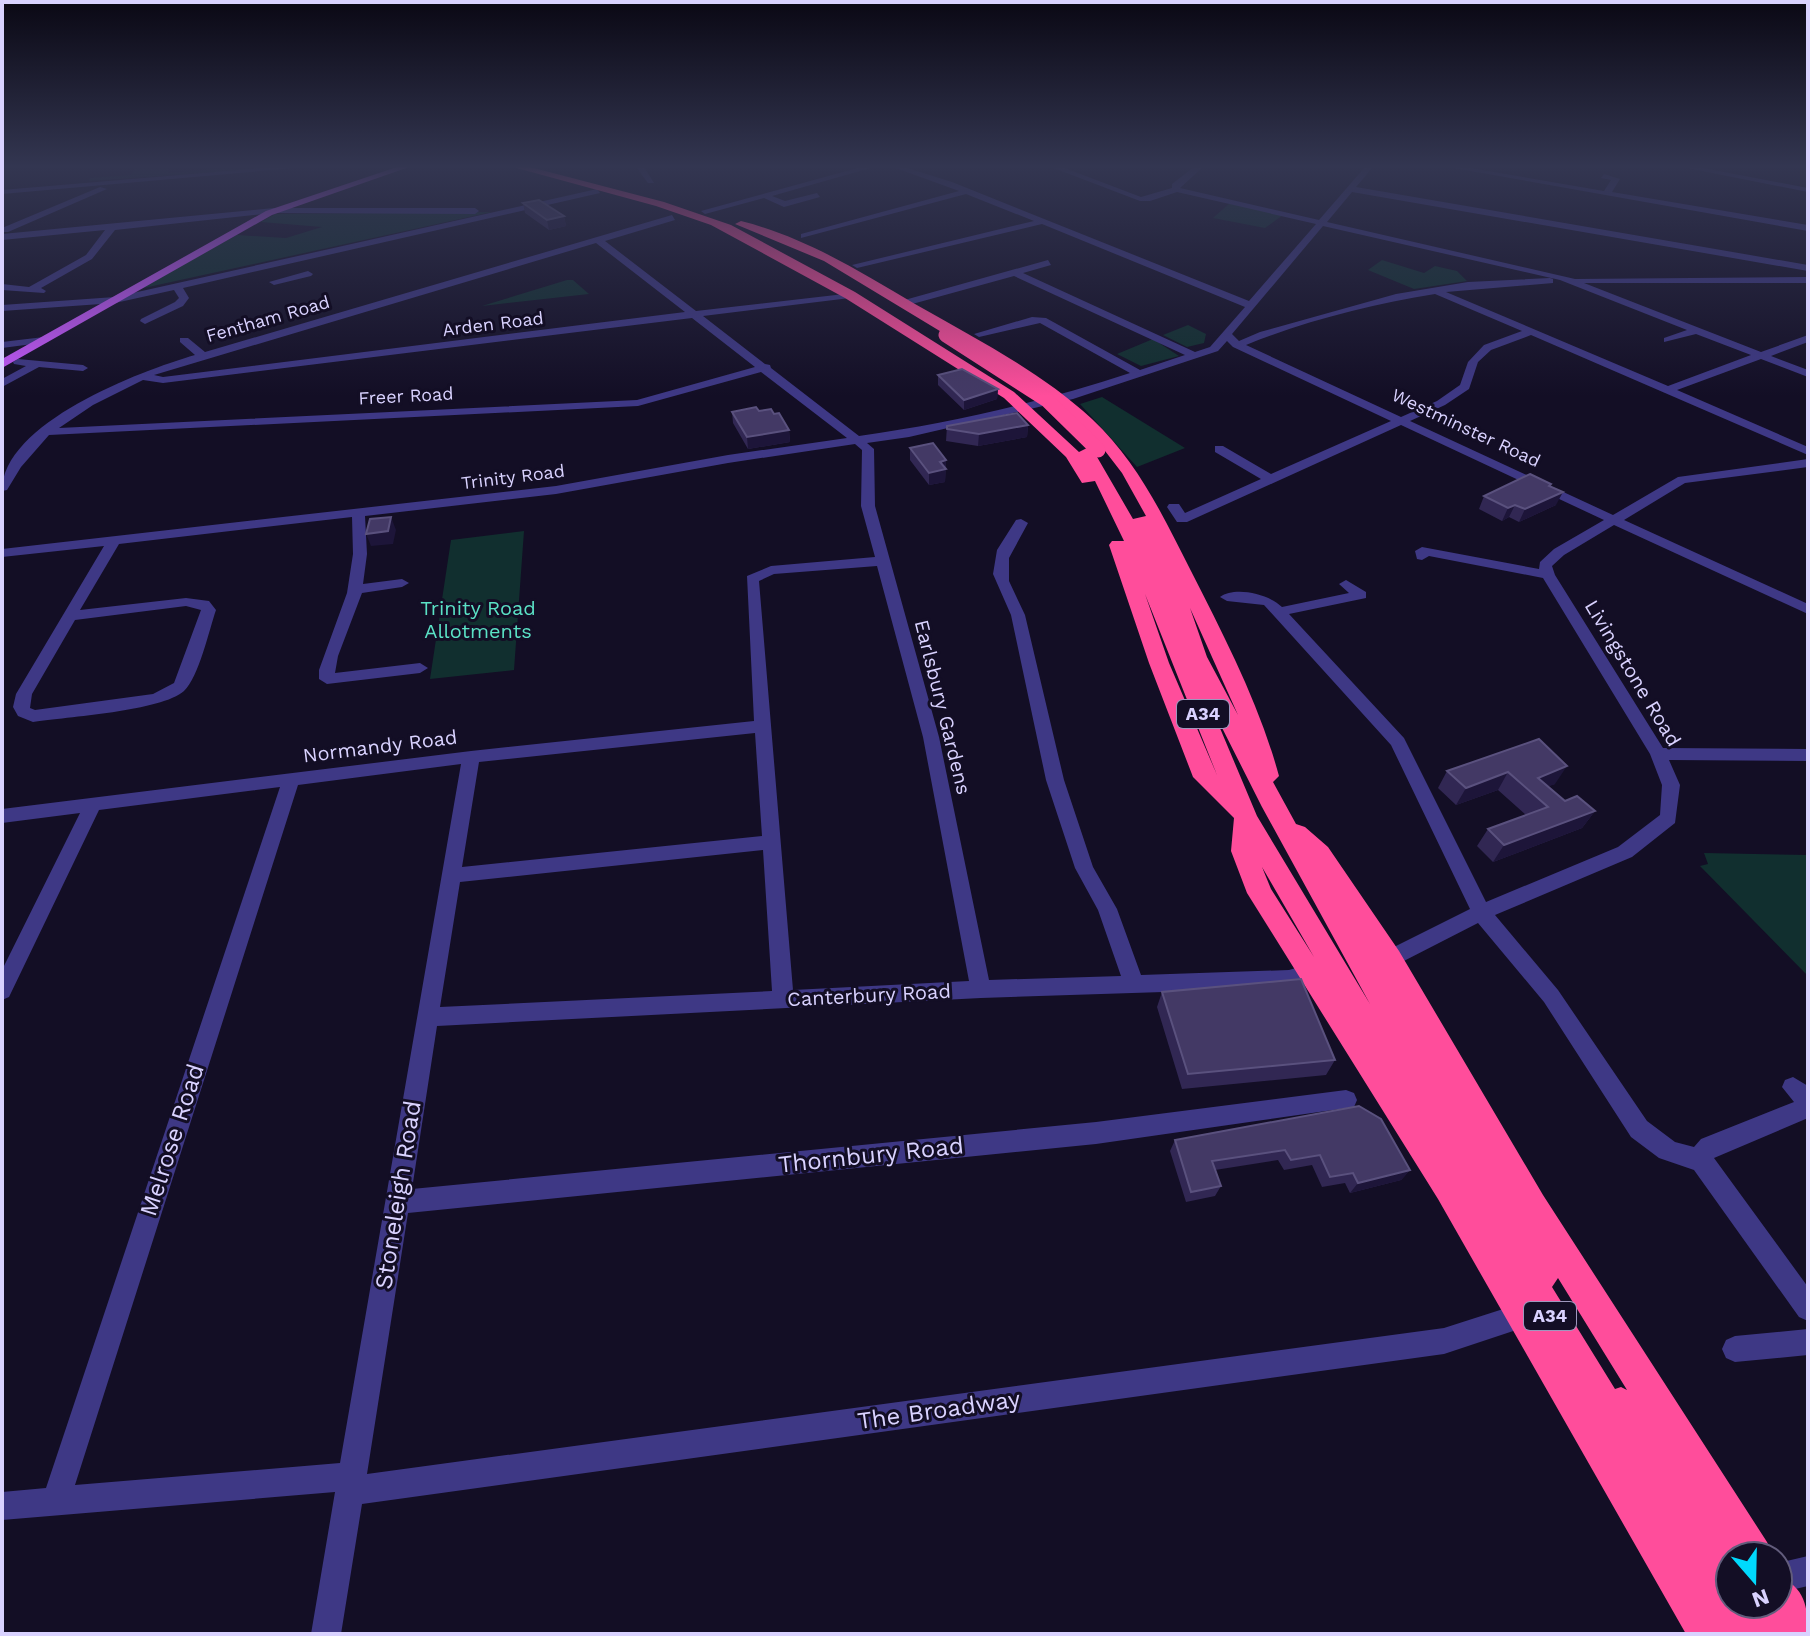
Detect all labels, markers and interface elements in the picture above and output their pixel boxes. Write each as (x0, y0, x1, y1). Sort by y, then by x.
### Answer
street label: Fentham Road (204, 291, 332, 346)
street label: Arden Road (441, 307, 545, 340)
street label: Freer Road (358, 383, 454, 408)
street label: Westminster Road (1389, 384, 1544, 471)
street label: Trinity Road (460, 460, 566, 493)
street label: Livingstone Road (1580, 595, 1686, 751)
park label: Trinity Road Allotments (420, 596, 536, 643)
street label: Earlsbury Gardens (910, 617, 976, 797)
road number: A34 (1177, 700, 1229, 728)
street label: Normandy Road (301, 725, 459, 767)
street label: Canterbury Road (787, 979, 951, 1011)
street label: Melrose Road (134, 1060, 210, 1220)
street label: Stoneleigh Road (369, 1099, 427, 1291)
street label: Thornbury Road (777, 1131, 965, 1179)
road number: A34 (1524, 1302, 1576, 1330)
street label: The Broadway (856, 1385, 1023, 1435)
north arrow (1714, 1540, 1794, 1620)
text: N (1749, 1584, 1773, 1613)

